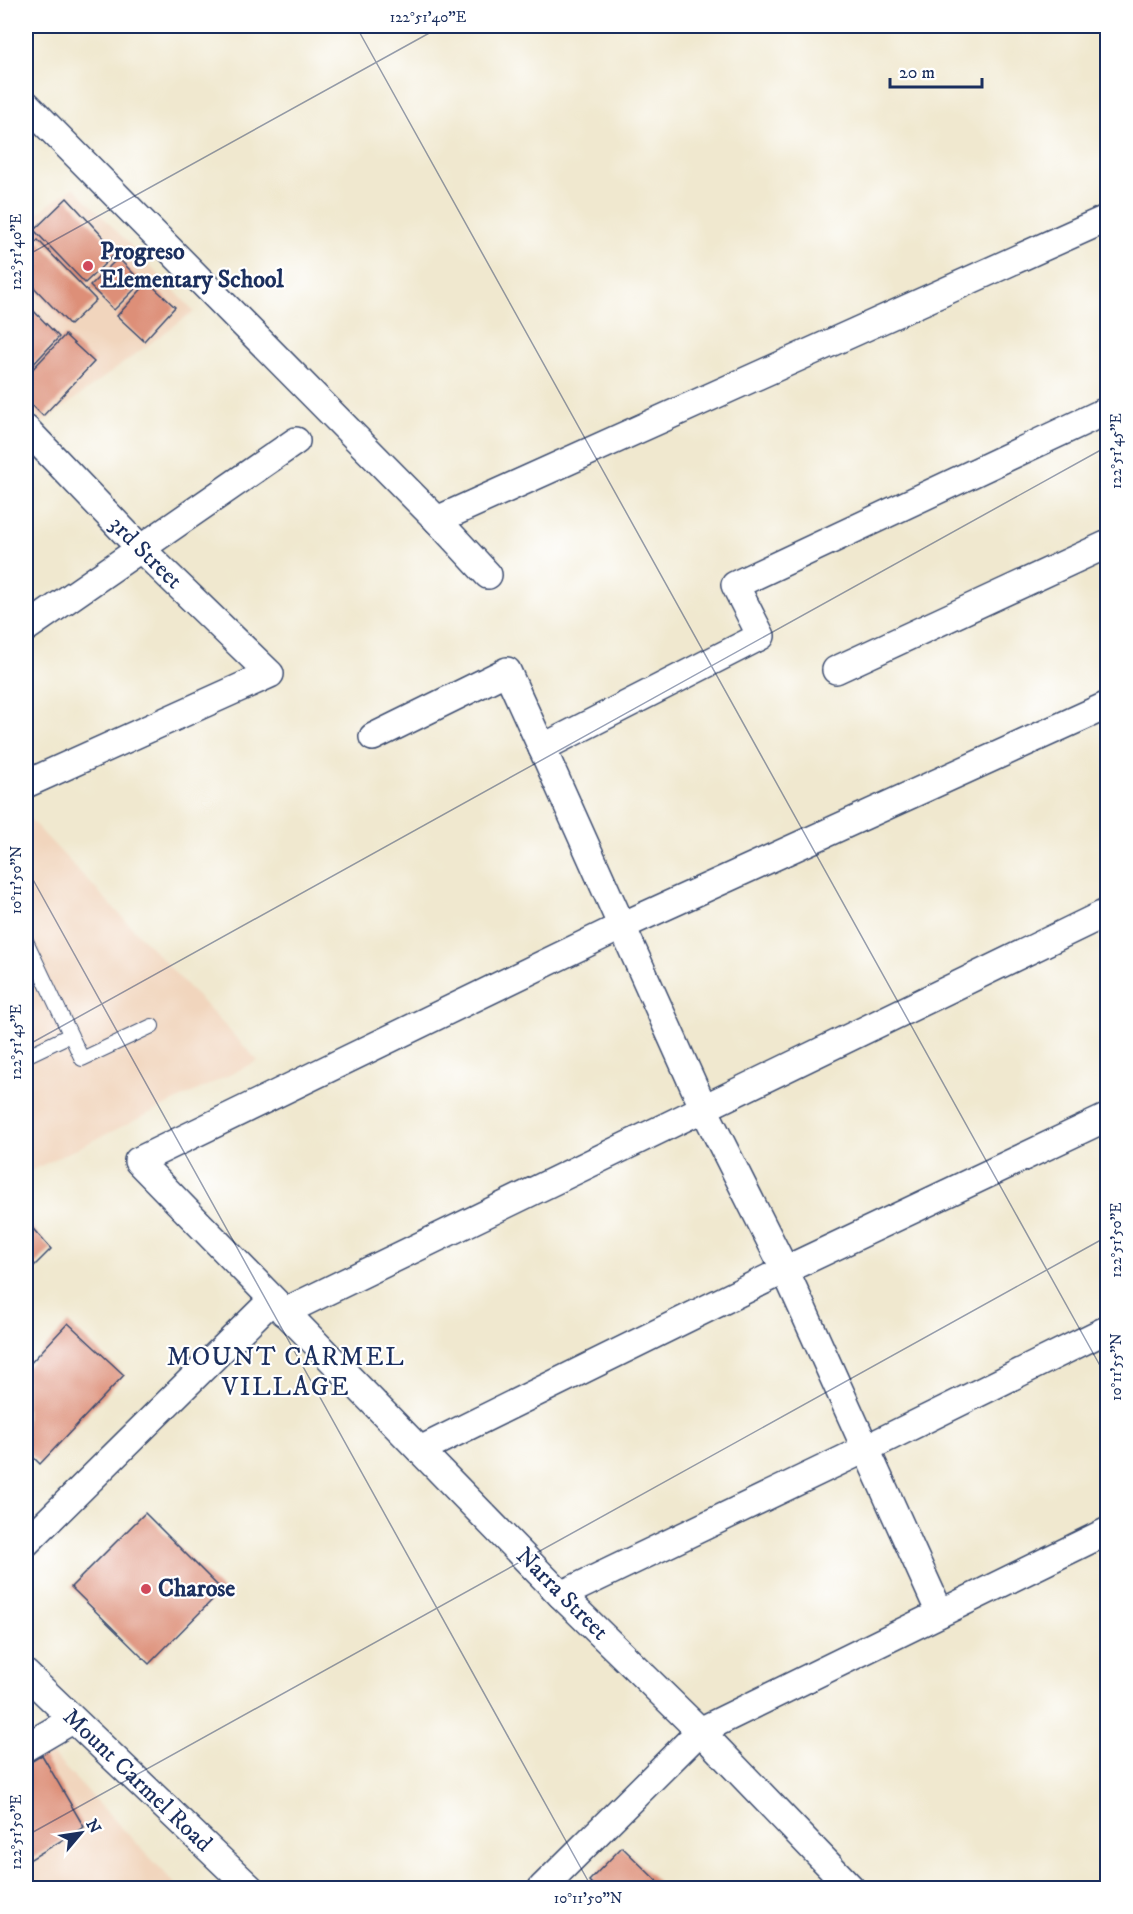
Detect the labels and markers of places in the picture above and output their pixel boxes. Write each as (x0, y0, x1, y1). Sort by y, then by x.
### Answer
place label: Progreso Elementary School (100, 237, 284, 295)
marker: Progreso Elementary School (81, 259, 95, 273)
place label: Charose (158, 1574, 235, 1604)
marker: Charose (139, 1582, 153, 1596)

